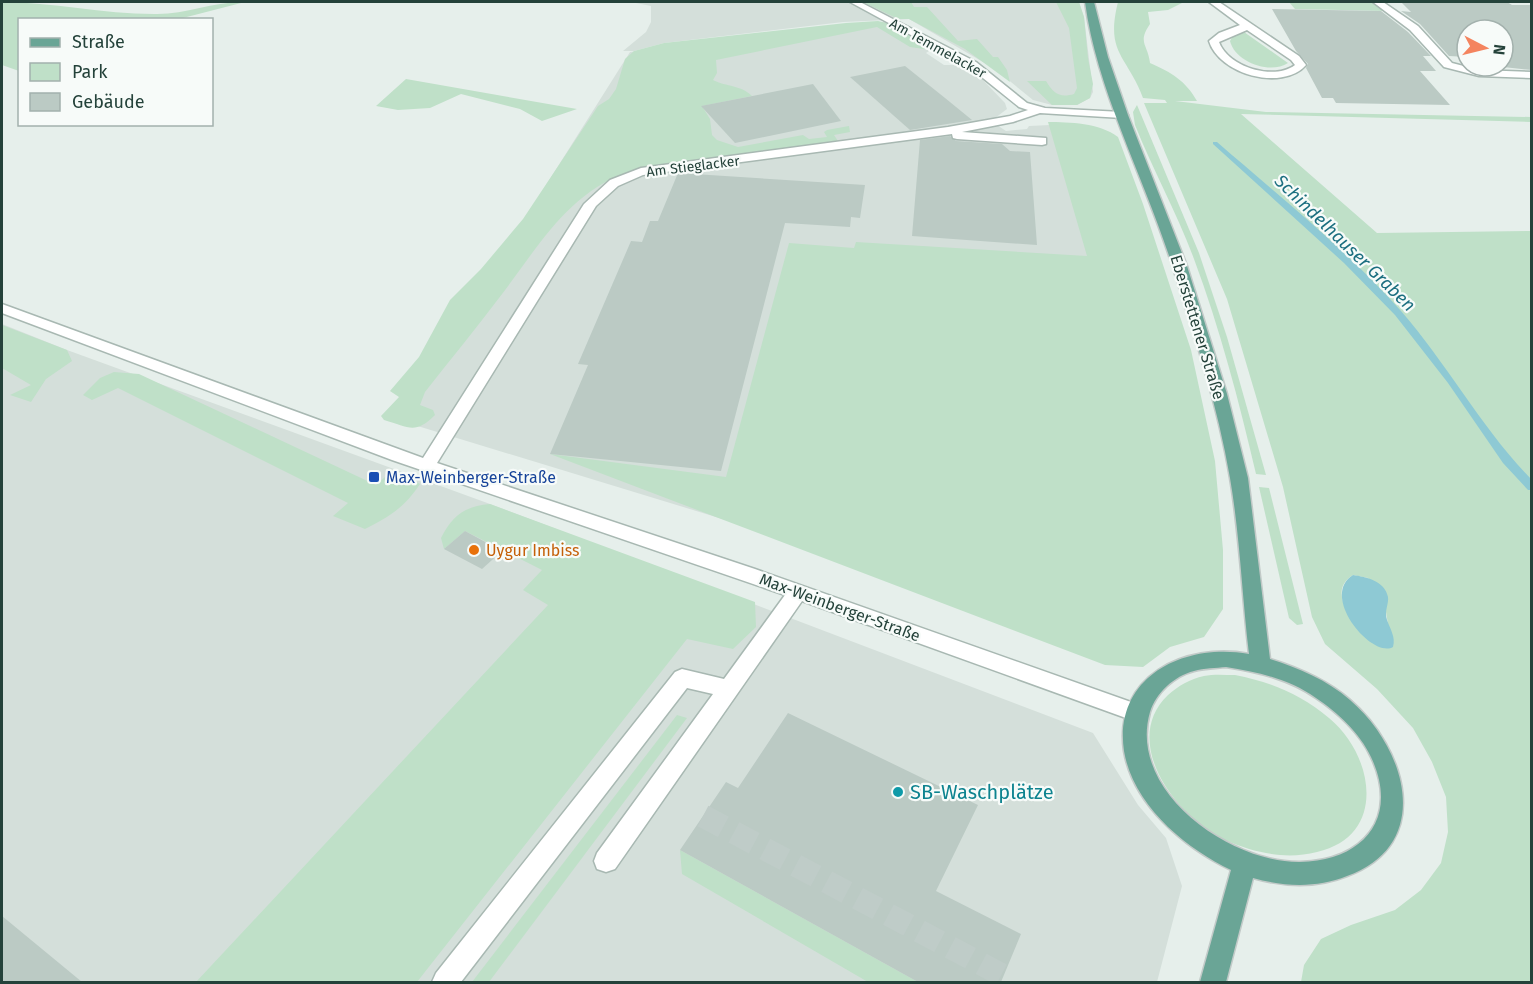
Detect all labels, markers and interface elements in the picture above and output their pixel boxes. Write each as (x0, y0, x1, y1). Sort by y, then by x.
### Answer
street label: Am Temmelacker (886, 15, 990, 82)
legend (18, 18, 213, 126)
north arrow (1455, 18, 1515, 78)
text: Straße (72, 31, 125, 53)
text: N (1489, 43, 1509, 56)
text: Park (72, 61, 108, 83)
text: Gebäude (72, 91, 145, 113)
street label: Am Stieglacker (646, 152, 741, 181)
water label: Schindelhauser Graben (1269, 169, 1420, 316)
street label: Eberstettener Straße (1167, 253, 1229, 402)
place label: Max-Weinberger-Straße (386, 468, 556, 487)
marker: Max-Weinberger-Straße (367, 470, 381, 484)
place label: Uygur Imbiss (486, 541, 580, 560)
marker: Uygur Imbiss (467, 543, 481, 557)
street label: Max-Weinberger-Straße (757, 569, 923, 645)
place label: SB-Waschplätze (910, 780, 1054, 804)
marker: SB-Waschplätze (891, 785, 905, 799)

